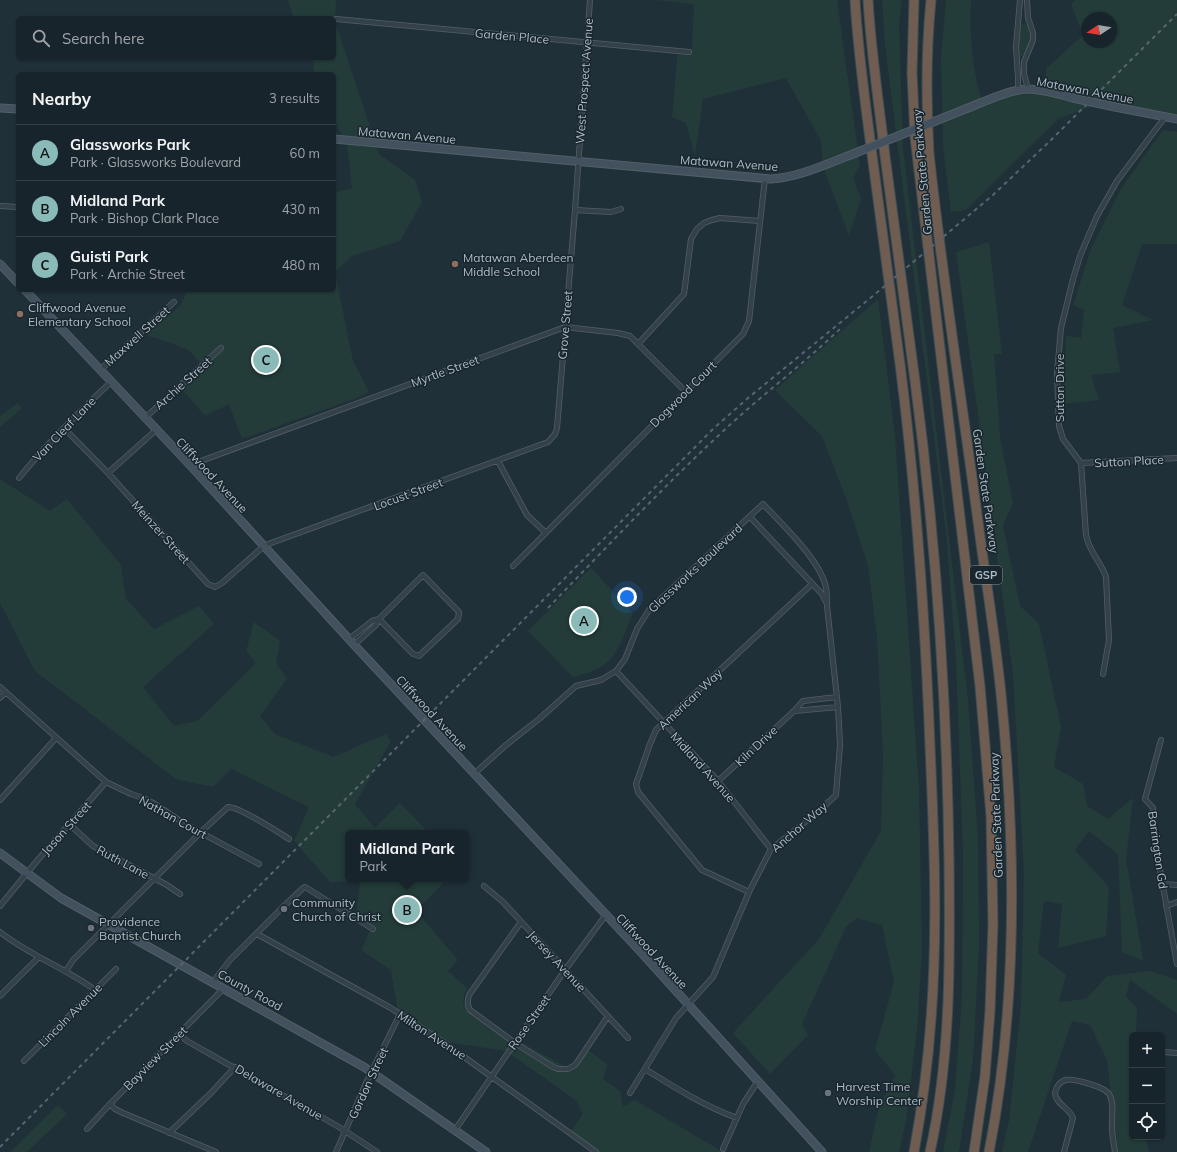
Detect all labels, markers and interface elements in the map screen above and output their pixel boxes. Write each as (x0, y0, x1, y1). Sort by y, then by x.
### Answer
north arrow (1081, 12, 1117, 48)
search box (16, 16, 336, 60)
street label: West Prospect Avenue (572, 18, 596, 144)
street label: Garden Place (474, 25, 550, 47)
icon: search (30, 27, 52, 49)
text: Search here (62, 29, 144, 48)
street label: Matawan Avenue (1035, 73, 1135, 107)
text: Nearby (32, 88, 91, 109)
text: 3 results (269, 90, 320, 106)
street label: Garden State Parkway (909, 108, 935, 235)
street label: Matawan Avenue (357, 123, 457, 147)
text: Glassworks Park (70, 135, 190, 154)
text: A (40, 145, 50, 161)
text: 60 m (290, 145, 320, 161)
street label: Matawan Avenue (679, 152, 779, 174)
text: Park · Glassworks Boulevard (70, 154, 241, 170)
text: Midland Park (70, 191, 165, 210)
text: B (41, 201, 49, 217)
text: 430 m (282, 201, 320, 217)
text: Park · Bishop Clark Place (70, 210, 219, 226)
text: Guisti Park (70, 247, 148, 266)
place label: Matawan Aberdeen Middle School (463, 250, 574, 279)
text: C (41, 257, 49, 273)
text: 480 m (282, 257, 320, 273)
marker: Matawan Aberdeen Middle School (450, 259, 460, 269)
text: Park · Archie Street (70, 266, 185, 282)
street label: Grove Street (555, 290, 575, 360)
place label: Cliffwood Avenue Elementary School (28, 300, 131, 329)
street label: Maxwell Street (101, 303, 173, 369)
marker: Cliffwood Avenue Elementary School (15, 309, 25, 319)
pin: C (253, 345, 279, 375)
street label: Myrtle Street (409, 352, 481, 390)
street label: Archie Street (151, 353, 215, 413)
street label: Sutton Drive (1052, 354, 1067, 422)
street label: Dogwood Court (647, 358, 719, 430)
street label: Van Cleaf Lane (29, 393, 99, 465)
street label: Garden State Parkway (970, 428, 1002, 555)
street label: Cliffwood Avenue (173, 434, 251, 516)
street label: Sutton Place (1094, 452, 1164, 470)
street label: Locust Street (371, 475, 445, 513)
street label: Meinzer Street (129, 497, 193, 567)
street label: Glassworks Boulevard (645, 520, 745, 616)
road number: GSP (970, 566, 1002, 584)
your location (617, 587, 637, 607)
pin: A (571, 606, 597, 636)
street label: American Way (655, 665, 726, 733)
street label: Cliffwood Avenue (393, 672, 471, 754)
street label: Kiln Drive (732, 723, 780, 769)
street label: Midland Avenue (667, 729, 739, 805)
street label: Garden State Parkway (986, 751, 1006, 878)
street label: Nathan Court (136, 792, 210, 842)
street label: Jason Street (38, 798, 94, 858)
street label: Anchor Way (768, 798, 831, 855)
street label: Barrington Gd (1145, 810, 1171, 890)
popup (345, 830, 469, 882)
text: Midland Park (359, 839, 455, 858)
street label: Ruth Lane (94, 842, 152, 882)
text: Park (359, 858, 387, 874)
place label: Community Church of Christ (292, 895, 381, 924)
pin: B (394, 895, 420, 925)
marker: Community Church of Christ (279, 904, 289, 914)
street label: Cliffwood Avenue (613, 910, 691, 992)
place label: Providence Baptist Church (99, 914, 181, 943)
marker: Providence Baptist Church (86, 923, 96, 933)
street label: Jersey Avenue (525, 927, 589, 995)
street label: County Road (215, 966, 285, 1014)
street label: Lincoln Avenue (35, 980, 105, 1050)
street label: Rose Street (505, 992, 553, 1052)
street label: Milton Avenue (395, 1007, 469, 1063)
street label: Bayview Street (120, 1023, 190, 1093)
map controls (1129, 1032, 1165, 1140)
button: + (1129, 1032, 1165, 1068)
street label: Gordon Street (345, 1045, 391, 1121)
street label: Delaware Avenue (232, 1061, 326, 1123)
button: − (1129, 1068, 1165, 1104)
place label: Harvest Time Worship Center (836, 1079, 923, 1108)
marker: Harvest Time Worship Center (823, 1088, 833, 1098)
button: locate (1129, 1104, 1165, 1140)

